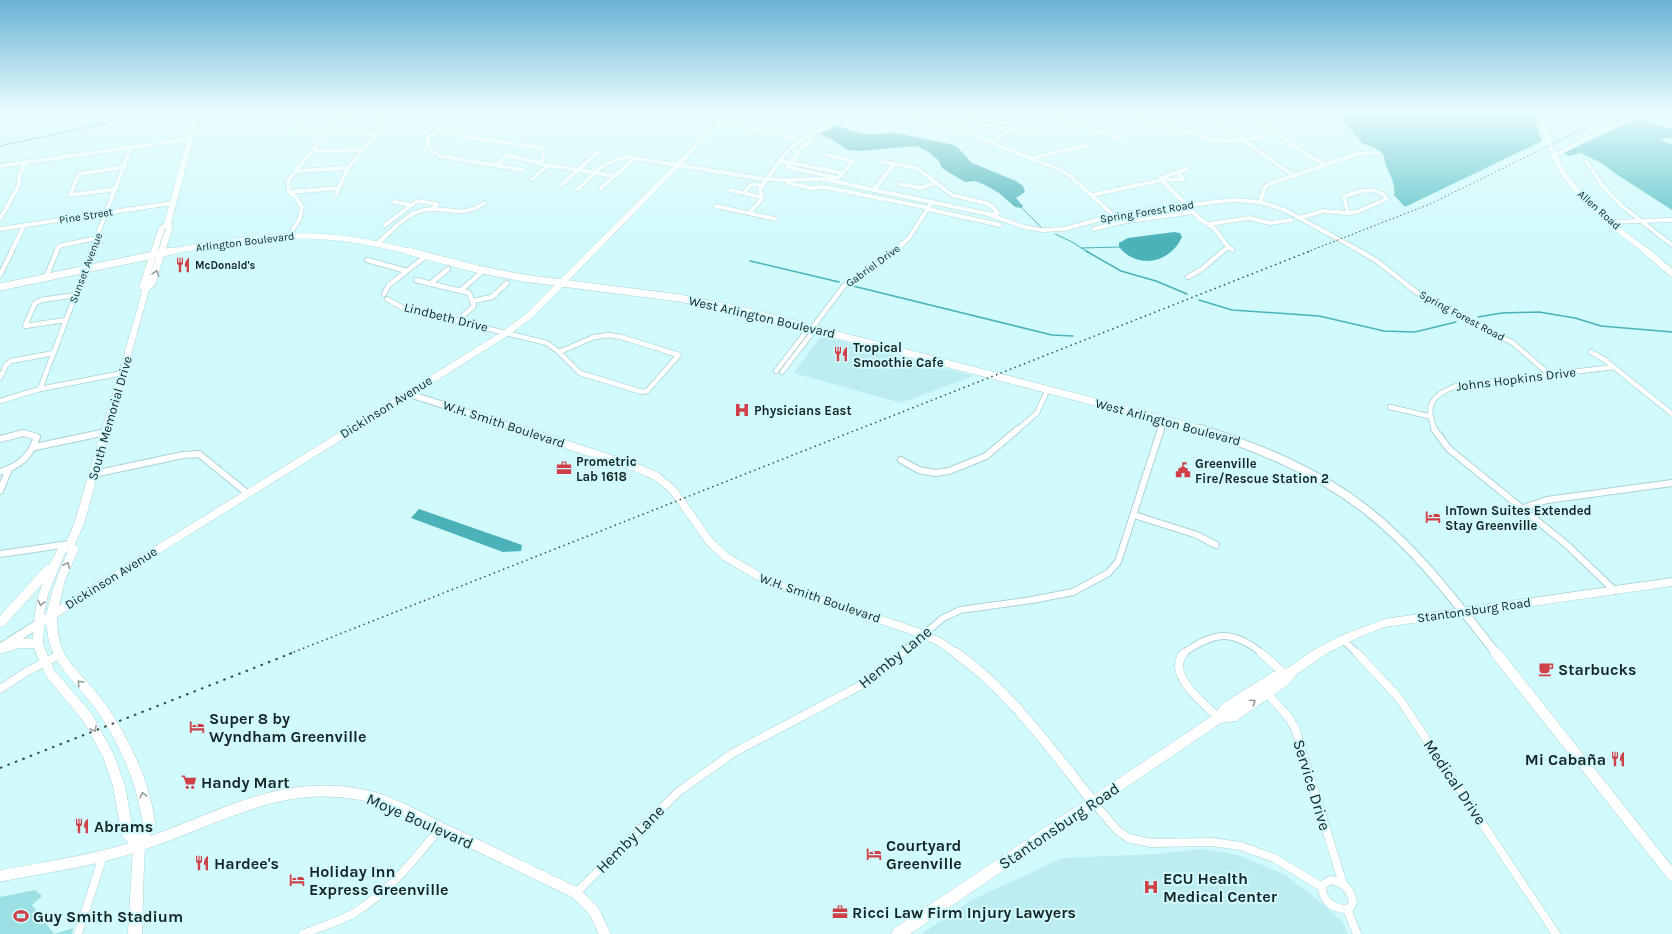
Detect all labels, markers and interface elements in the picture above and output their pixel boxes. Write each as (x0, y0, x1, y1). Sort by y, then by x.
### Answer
street label: Allen Road (1575, 188, 1623, 232)
street label: Spring Forest Road (1099, 198, 1195, 226)
street label: Pine Street (58, 205, 114, 227)
street label: Arlington Boulevard (195, 230, 295, 254)
street label: Sunset Avenue (67, 231, 106, 305)
street label: Gabriel Drive (843, 242, 903, 290)
restaurant icon: McDonald's (174, 256, 192, 274)
place label: McDonald's (195, 259, 256, 272)
one-way arrow (151, 269, 159, 276)
street label: Spring Forest Road (1417, 288, 1507, 344)
street label: West Arlington Boulevard (687, 293, 837, 341)
street label: Lindbeth Drive (402, 299, 490, 335)
place label: Tropical Smoothie Cafe (853, 340, 944, 370)
restaurant icon: Tropical Smoothie Cafe (832, 345, 850, 363)
street label: South Memorial Drive (85, 354, 135, 482)
street label: Johns Hopkins Drive (1455, 364, 1577, 394)
street label: Dickinson Avenue (337, 372, 435, 441)
street label: West Arlington Boulevard (1094, 395, 1242, 449)
street label: W.H. Smith Boulevard (441, 397, 567, 451)
hospital icon: Physicians East (733, 401, 751, 419)
place label: Physicians East (754, 403, 852, 418)
place label: Prometric Lab 1618 (576, 454, 637, 484)
place label: Greenville Fire/Rescue Station 2 (1195, 456, 1329, 486)
office icon: Prometric Lab 1618 (555, 459, 573, 477)
public building icon: Greenville Fire/Rescue Station 2 (1174, 461, 1192, 479)
place label: InTown Suites Extended Stay Greenville (1445, 503, 1592, 533)
hotel icon: InTown Suites Extended Stay Greenville (1424, 508, 1442, 526)
street label: Dickinson Avenue (62, 543, 160, 612)
one-way arrow (62, 562, 70, 570)
street label: W.H. Smith Boulevard (757, 570, 883, 626)
street label: Stantonsburg Road (1416, 595, 1532, 625)
one-way arrow (37, 599, 46, 606)
street label: Hemby Lane (855, 622, 935, 692)
cafe icon: Starbucks (1537, 660, 1555, 678)
place label: Starbucks (1558, 660, 1636, 679)
one-way arrow (77, 680, 85, 688)
one-way arrow (1249, 699, 1256, 707)
place label: Super 8 by Wyndham Greenville (209, 709, 366, 746)
hotel icon: Super 8 by Wyndham Greenville (188, 718, 206, 736)
one-way arrow (90, 725, 97, 732)
street label: Medical Drive (1420, 736, 1490, 828)
street label: Service Drive (1289, 737, 1335, 833)
place label: Mi Cabaña (1525, 750, 1606, 769)
restaurant icon: Mi Cabaña (1609, 750, 1627, 768)
supermarket icon: Handy Mart (180, 773, 198, 791)
place label: Handy Mart (201, 773, 290, 792)
street label: Stantonsburg Road (995, 779, 1123, 873)
street label: Moye Boulevard (364, 789, 476, 853)
one-way arrow (139, 792, 148, 799)
street label: Hemby Lane (592, 801, 668, 877)
restaurant icon: Abrams (73, 817, 91, 835)
place label: Abrams (94, 817, 153, 836)
place label: Courtyard Greenville (886, 836, 962, 873)
hotel icon: Courtyard Greenville (865, 845, 883, 863)
restaurant icon: Hardee's (193, 854, 211, 872)
place label: Hardee's (214, 854, 279, 873)
place label: Holiday Inn Express Greenville (309, 862, 449, 899)
place label: ECU Health Medical Center (1163, 869, 1278, 906)
hotel icon: Holiday Inn Express Greenville (288, 871, 306, 889)
hospital icon: ECU Health Medical Center (1142, 878, 1160, 896)
office icon: Ricci Law Firm Injury Lawyers (831, 903, 849, 921)
place label: Ricci Law Firm Injury Lawyers (852, 903, 1076, 922)
sports icon: Guy Smith Stadium (12, 907, 30, 925)
place label: Guy Smith Stadium (33, 907, 183, 926)

